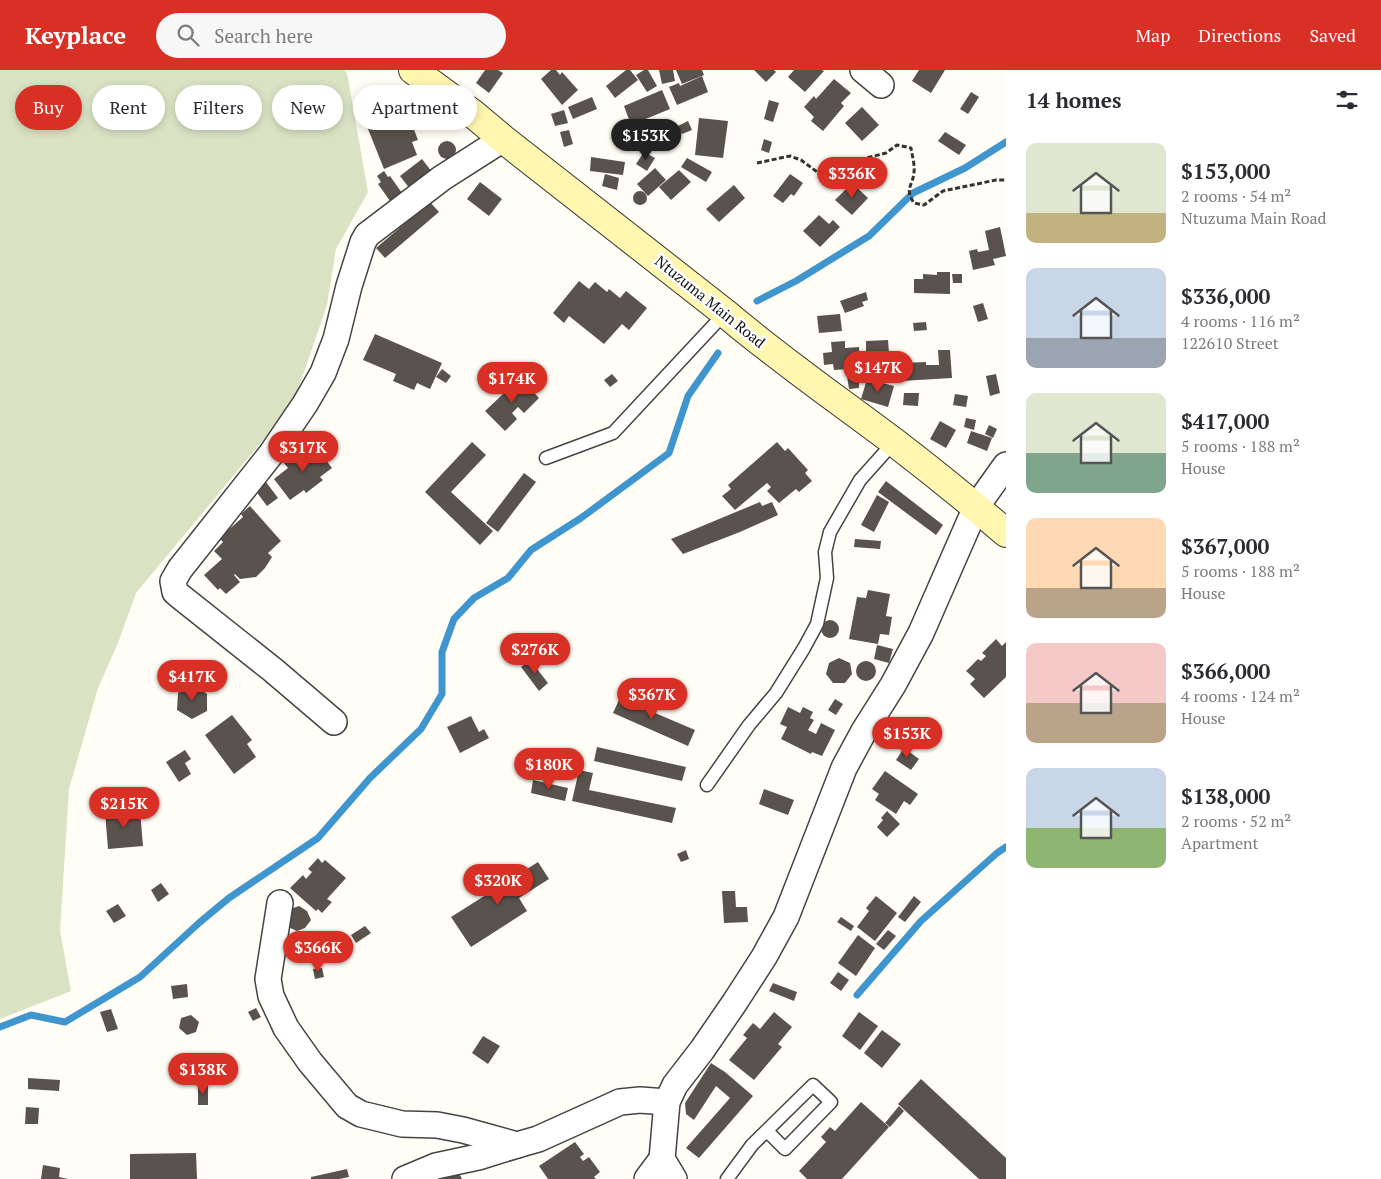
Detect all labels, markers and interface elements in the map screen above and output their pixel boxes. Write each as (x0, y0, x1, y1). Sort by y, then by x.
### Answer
search box (156, 13, 506, 58)
text: Keyplace (25, 19, 126, 51)
icon: search (174, 21, 202, 49)
text: Search here (214, 23, 313, 48)
text: Map (1135, 23, 1170, 47)
text: Directions (1198, 23, 1281, 47)
text: Saved (1309, 23, 1356, 47)
chip: Buy (15, 85, 82, 130)
chip: Rent (92, 85, 165, 130)
chip: Filters (175, 85, 262, 130)
chip: New (272, 85, 343, 130)
chip: Apartment (353, 85, 477, 130)
text: 14 homes (1026, 86, 1122, 114)
icon: filters (1333, 86, 1361, 114)
pin: $153K (611, 118, 681, 161)
text: $153K (622, 124, 670, 146)
pin: $336K (817, 156, 887, 199)
text: $153,000 (1181, 157, 1270, 185)
text: $336K (828, 162, 876, 184)
icon: home (1066, 163, 1126, 223)
text: 2 rooms · 54 m² (1181, 185, 1291, 207)
text: Ntuzuma Main Road (1181, 207, 1326, 229)
street label: Ntuzuma Main Road (651, 251, 770, 352)
text: $336,000 (1181, 282, 1270, 310)
icon: home (1066, 288, 1126, 348)
text: 4 rooms · 116 m² (1181, 310, 1300, 332)
text: 122610 Street (1181, 332, 1279, 354)
pin: $147K (843, 350, 913, 393)
text: $147K (854, 356, 902, 378)
pin: $174K (477, 362, 547, 404)
text: $174K (488, 367, 536, 389)
text: $417,000 (1181, 407, 1269, 435)
icon: home (1066, 413, 1126, 473)
pin: $317K (268, 430, 338, 473)
text: 5 rooms · 188 m² (1181, 435, 1300, 457)
text: $317K (279, 436, 327, 458)
text: House (1181, 457, 1226, 479)
text: $367,000 (1181, 532, 1269, 560)
icon: home (1066, 538, 1126, 598)
text: 5 rooms · 188 m² (1181, 560, 1300, 582)
text: House (1181, 582, 1226, 604)
pin: $276K (500, 632, 570, 675)
text: $276K (511, 638, 559, 660)
text: $366,000 (1181, 657, 1270, 685)
pin: $417K (157, 660, 227, 702)
icon: home (1066, 663, 1126, 723)
text: $417K (168, 665, 216, 687)
pin: $367K (617, 678, 687, 720)
text: $367K (628, 683, 676, 705)
text: 4 rooms · 124 m² (1181, 685, 1300, 707)
text: House (1181, 707, 1226, 729)
pin: $153K (872, 716, 942, 759)
text: $153K (883, 722, 931, 744)
pin: $180K (514, 748, 584, 790)
text: $180K (525, 753, 573, 775)
text: $138,000 (1181, 782, 1270, 810)
pin: $215K (89, 786, 159, 829)
icon: home (1066, 788, 1126, 848)
text: $215K (100, 792, 148, 814)
text: 2 rooms · 52 m² (1181, 810, 1291, 832)
text: Apartment (1181, 832, 1258, 854)
pin: $320K (463, 864, 533, 906)
text: $320K (474, 869, 522, 891)
pin: $366K (283, 930, 353, 973)
text: $366K (294, 936, 342, 958)
pin: $138K (168, 1052, 238, 1095)
text: $138K (179, 1058, 227, 1080)

